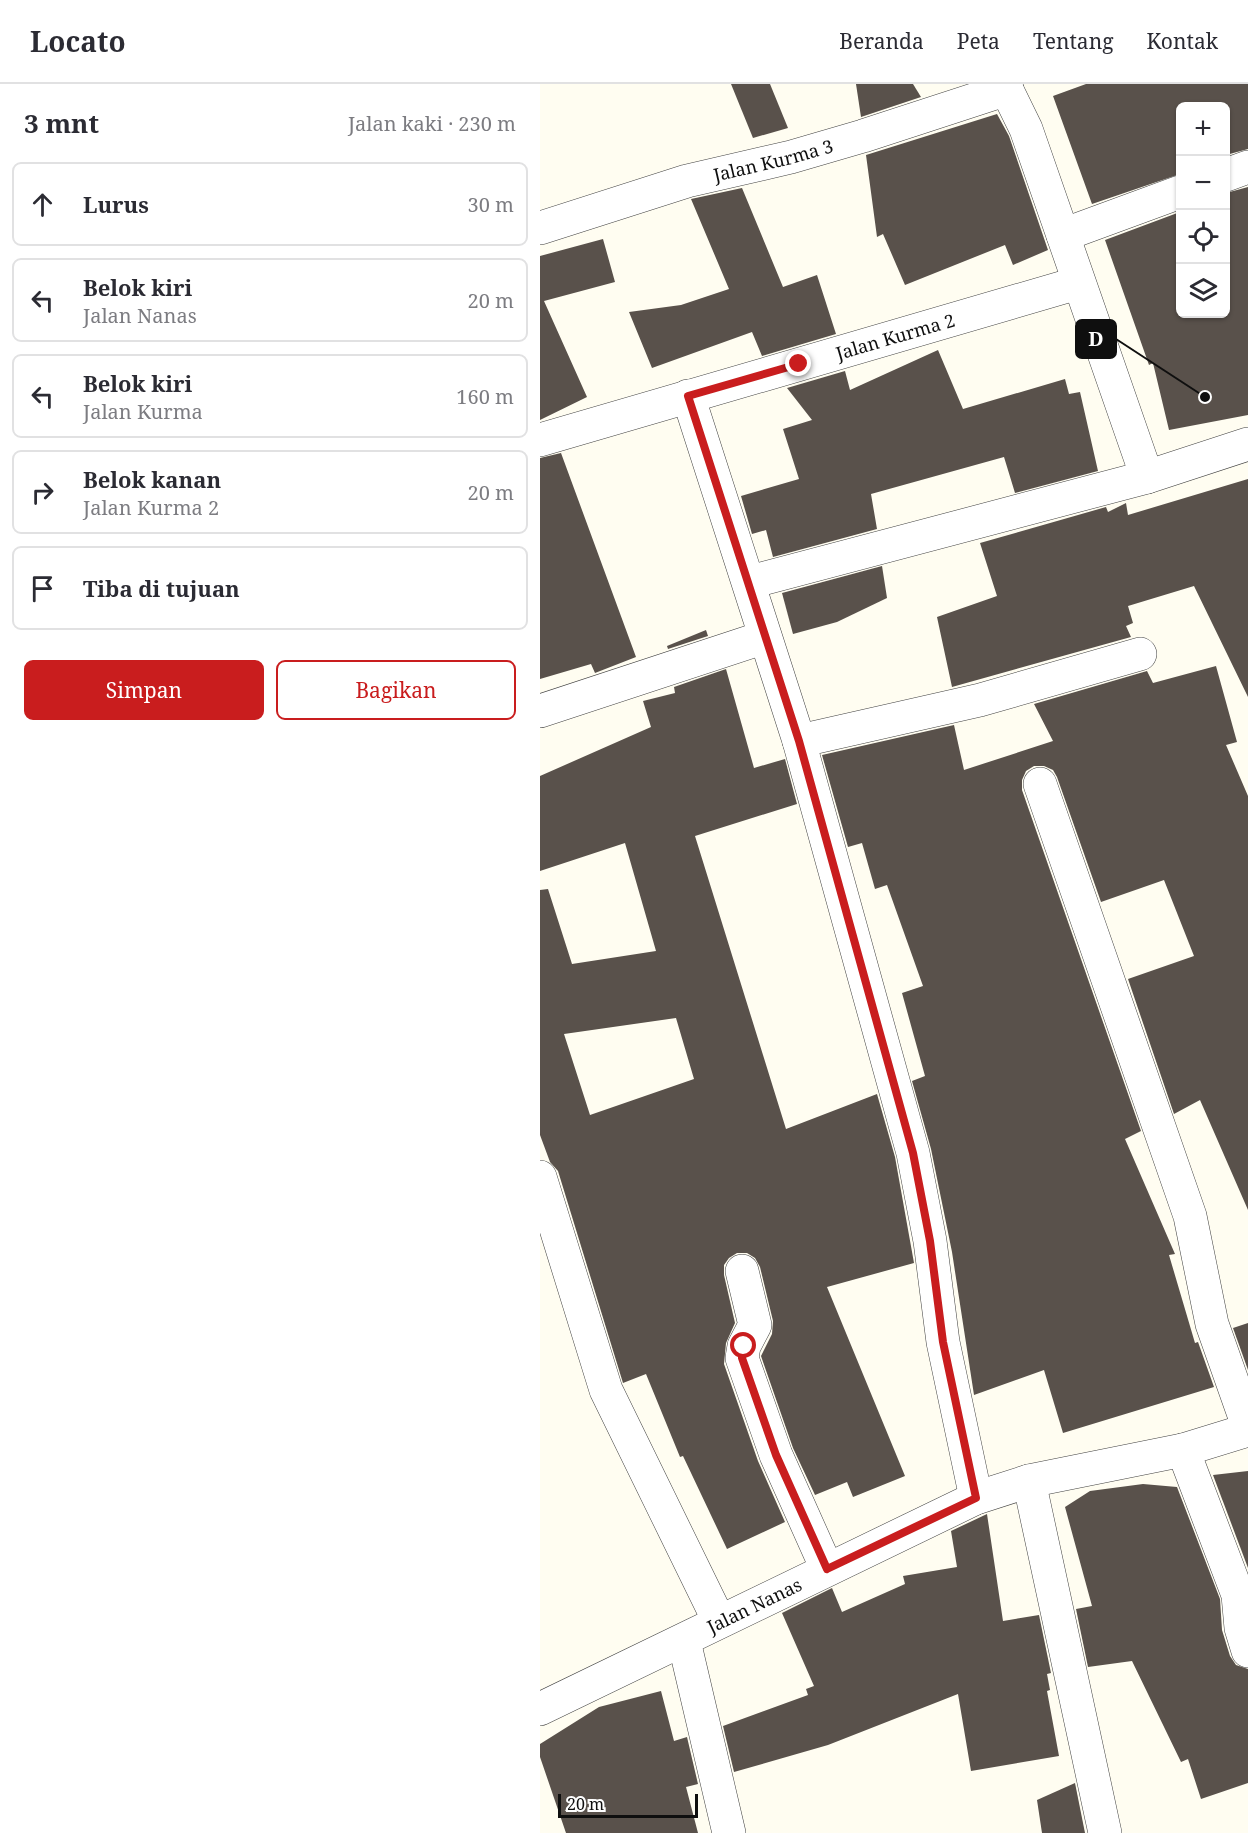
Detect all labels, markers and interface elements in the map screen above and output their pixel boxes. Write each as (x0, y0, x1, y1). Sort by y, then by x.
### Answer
text: Locato (30, 22, 126, 60)
text: Beranda (839, 27, 924, 55)
text: Peta (957, 27, 1000, 55)
text: Tentang (1033, 27, 1114, 55)
text: Kontak (1147, 27, 1218, 55)
map controls (1176, 102, 1230, 318)
button: + (1176, 102, 1230, 156)
text: 3 mnt (24, 105, 99, 141)
text: Jalan kaki · 230 m (348, 110, 516, 137)
street label: Jalan Kurma 3 (710, 133, 836, 187)
button: − (1176, 156, 1230, 210)
icon: ahead (26, 188, 59, 221)
text: Lurus (83, 189, 149, 219)
text: 30 m (468, 191, 514, 218)
button: locate (1176, 210, 1230, 264)
button: layers (1176, 264, 1230, 318)
text: Belok kiri (83, 272, 192, 302)
icon: left (26, 284, 59, 317)
text: 20 m (468, 287, 514, 314)
text: Jalan Nanas (83, 302, 197, 329)
street label: Jalan Kurma 2 (832, 308, 957, 365)
callout: D (1076, 320, 1116, 358)
text: D (1088, 325, 1104, 352)
route end (785, 350, 811, 376)
text: Belok kiri (83, 368, 192, 398)
icon: left (26, 380, 59, 413)
text: 160 m (456, 383, 514, 410)
text: Jalan Kurma (83, 398, 203, 425)
text: Belok kanan (83, 464, 221, 494)
icon: right (26, 476, 59, 509)
text: 20 m (468, 479, 514, 506)
text: Jalan Kurma 2 (83, 494, 219, 521)
icon: arrive (26, 572, 59, 605)
text: Tiba di tujuan (83, 573, 240, 603)
button: Simpan (24, 660, 264, 720)
button: Bagikan (276, 660, 516, 720)
route start (730, 1332, 756, 1358)
street label: Jalan Nanas (702, 1572, 806, 1639)
scale bar (558, 1791, 698, 1818)
text: 20 m (567, 1793, 604, 1815)

